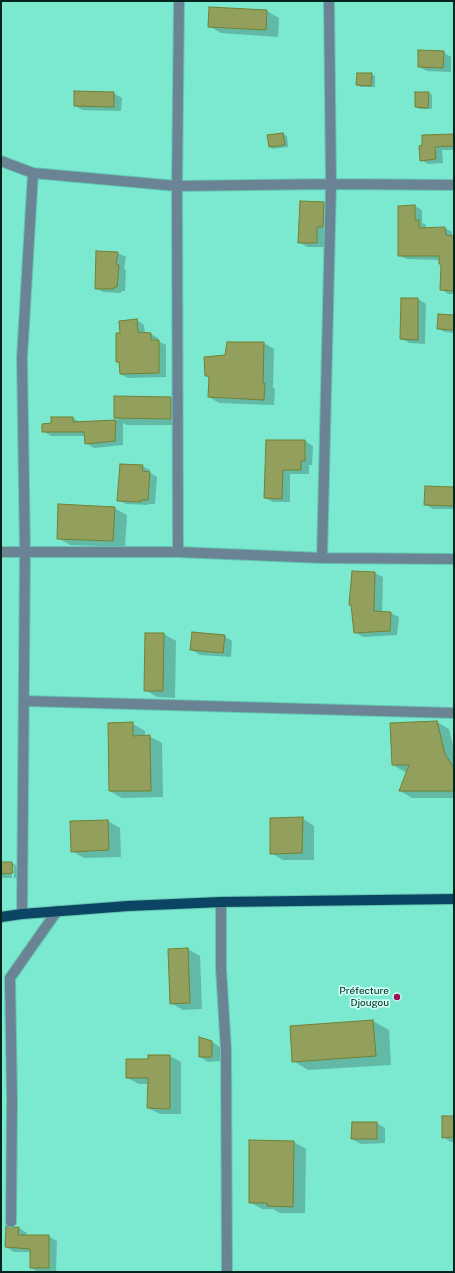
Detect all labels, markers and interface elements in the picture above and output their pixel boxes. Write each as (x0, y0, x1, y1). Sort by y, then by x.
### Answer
place label: Préfecture Djougou (339, 985, 389, 1008)
marker: Préfecture Djougou (392, 992, 402, 1002)

